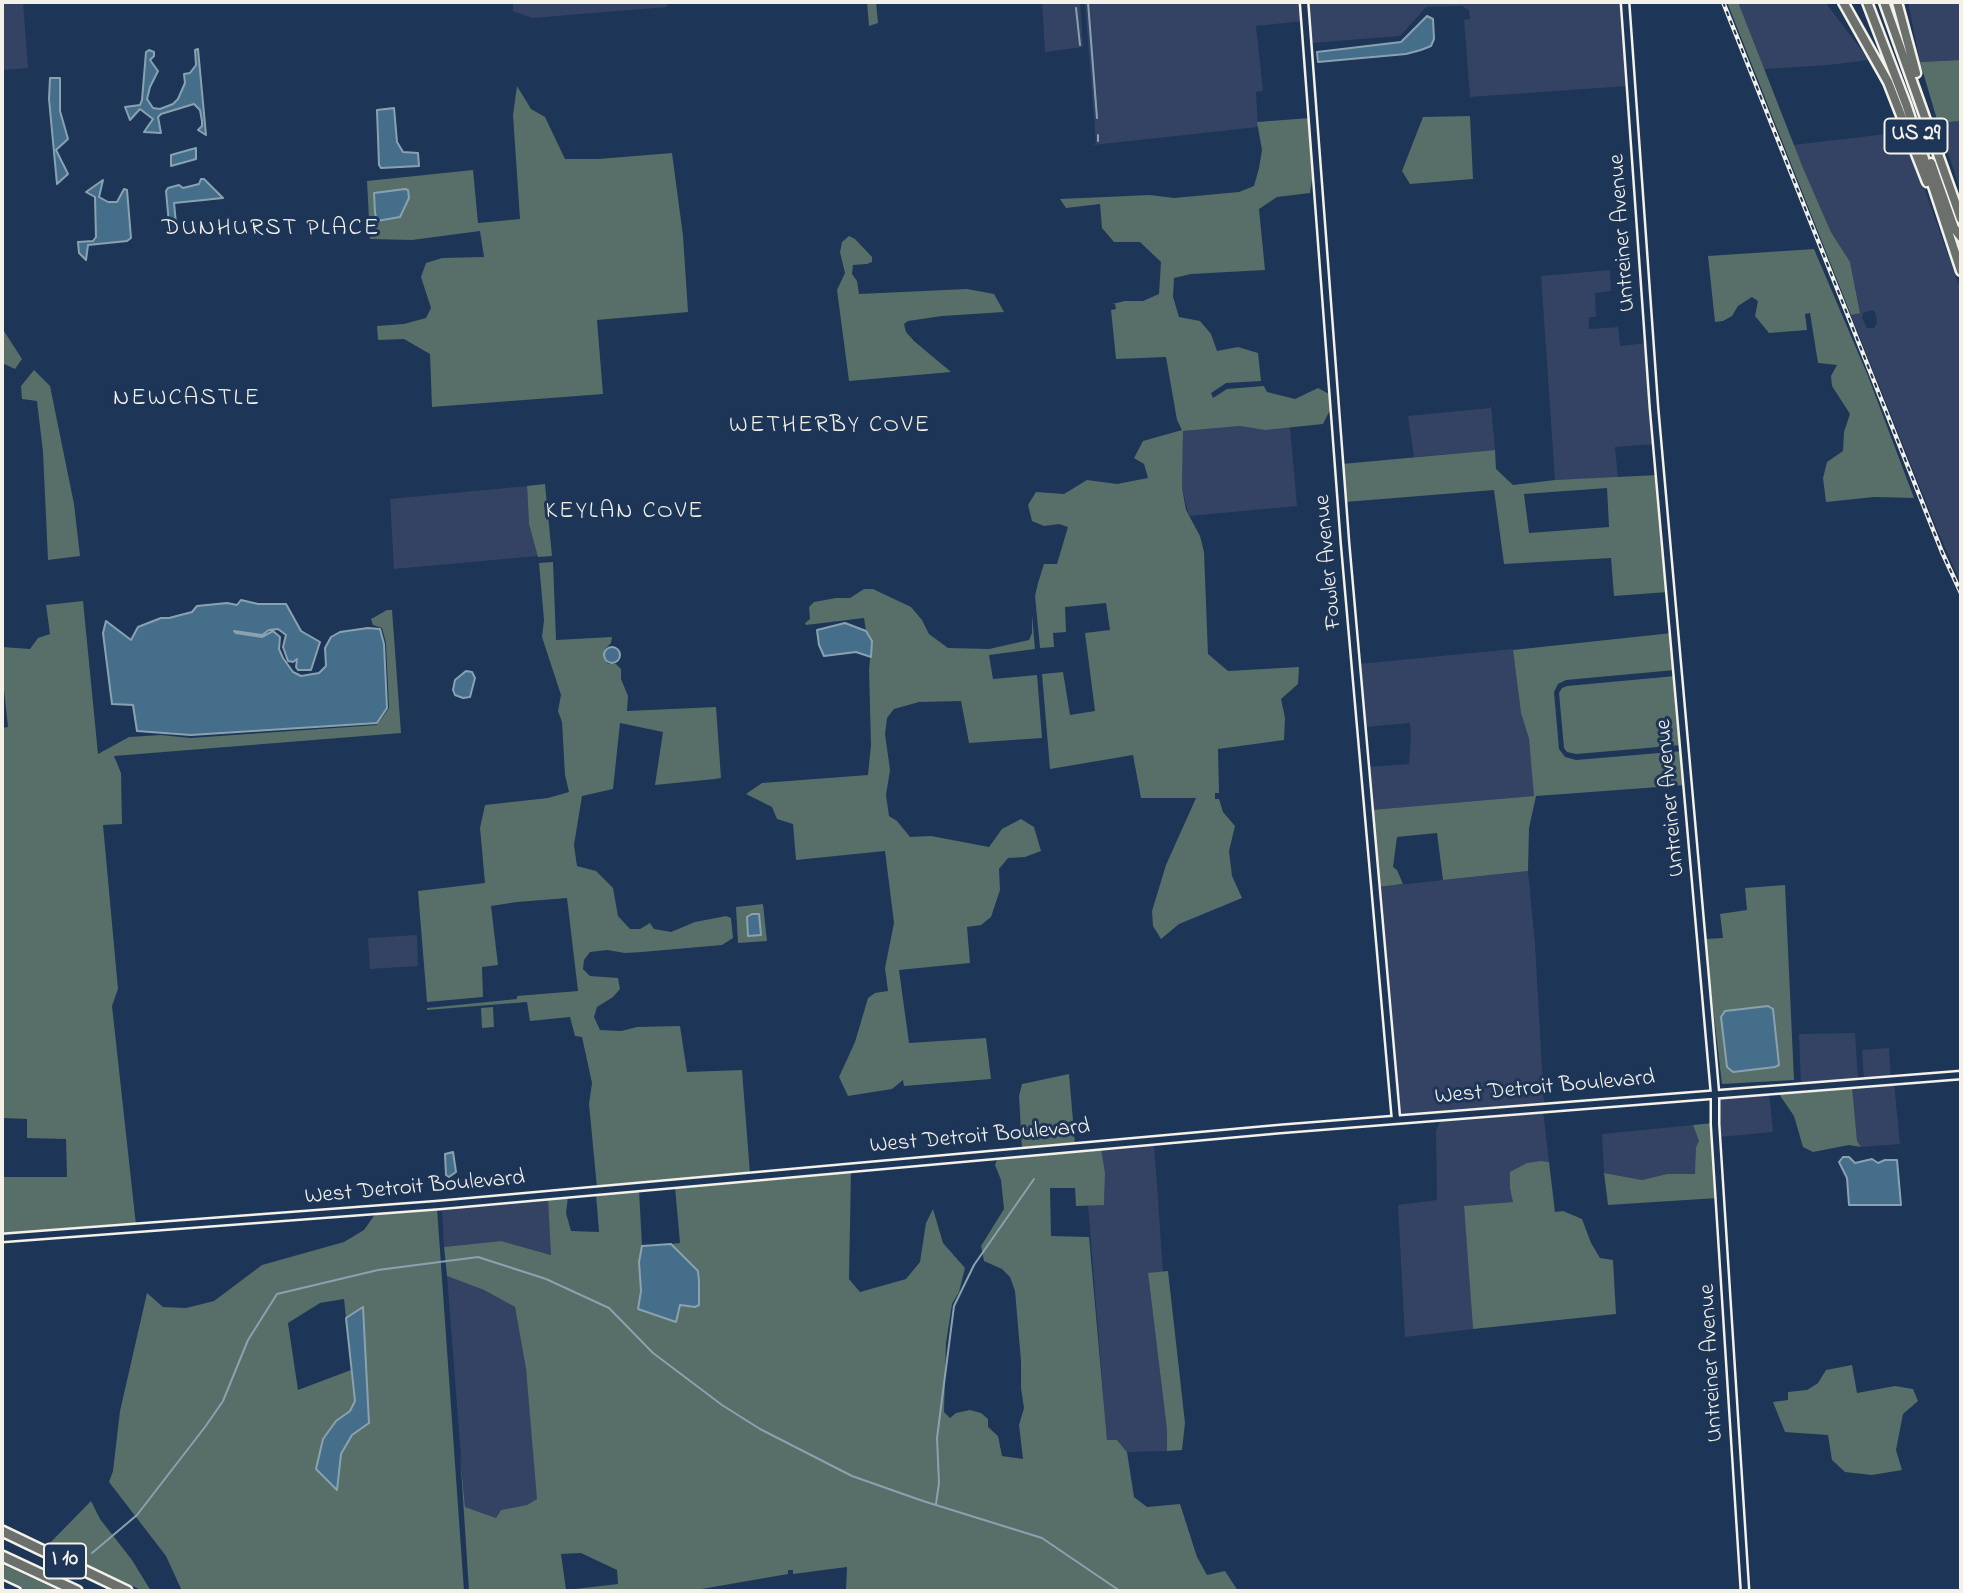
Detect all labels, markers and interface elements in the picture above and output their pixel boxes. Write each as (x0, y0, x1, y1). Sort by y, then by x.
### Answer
road number: US 29 (1884, 118, 1948, 154)
street label: Untreiner Avenue (1605, 153, 1643, 313)
district label: DUNHURST PLACE (164, 216, 378, 244)
district label: NEWCASTLE (114, 386, 260, 414)
district label: WETHERBY COVE (731, 413, 929, 441)
street label: Fowler Avenue (1310, 493, 1350, 631)
district label: KEYLAN COVE (547, 499, 703, 527)
street label: Untreiner Avenue (1651, 718, 1693, 878)
street label: West Detroit Boulevard (1434, 1066, 1656, 1112)
street label: West Detroit Boulevard (869, 1115, 1091, 1161)
street label: West Detroit Boulevard (304, 1166, 526, 1212)
street label: Untreiner Avenue (1695, 1283, 1731, 1443)
road number: I 10 (44, 1544, 86, 1578)

